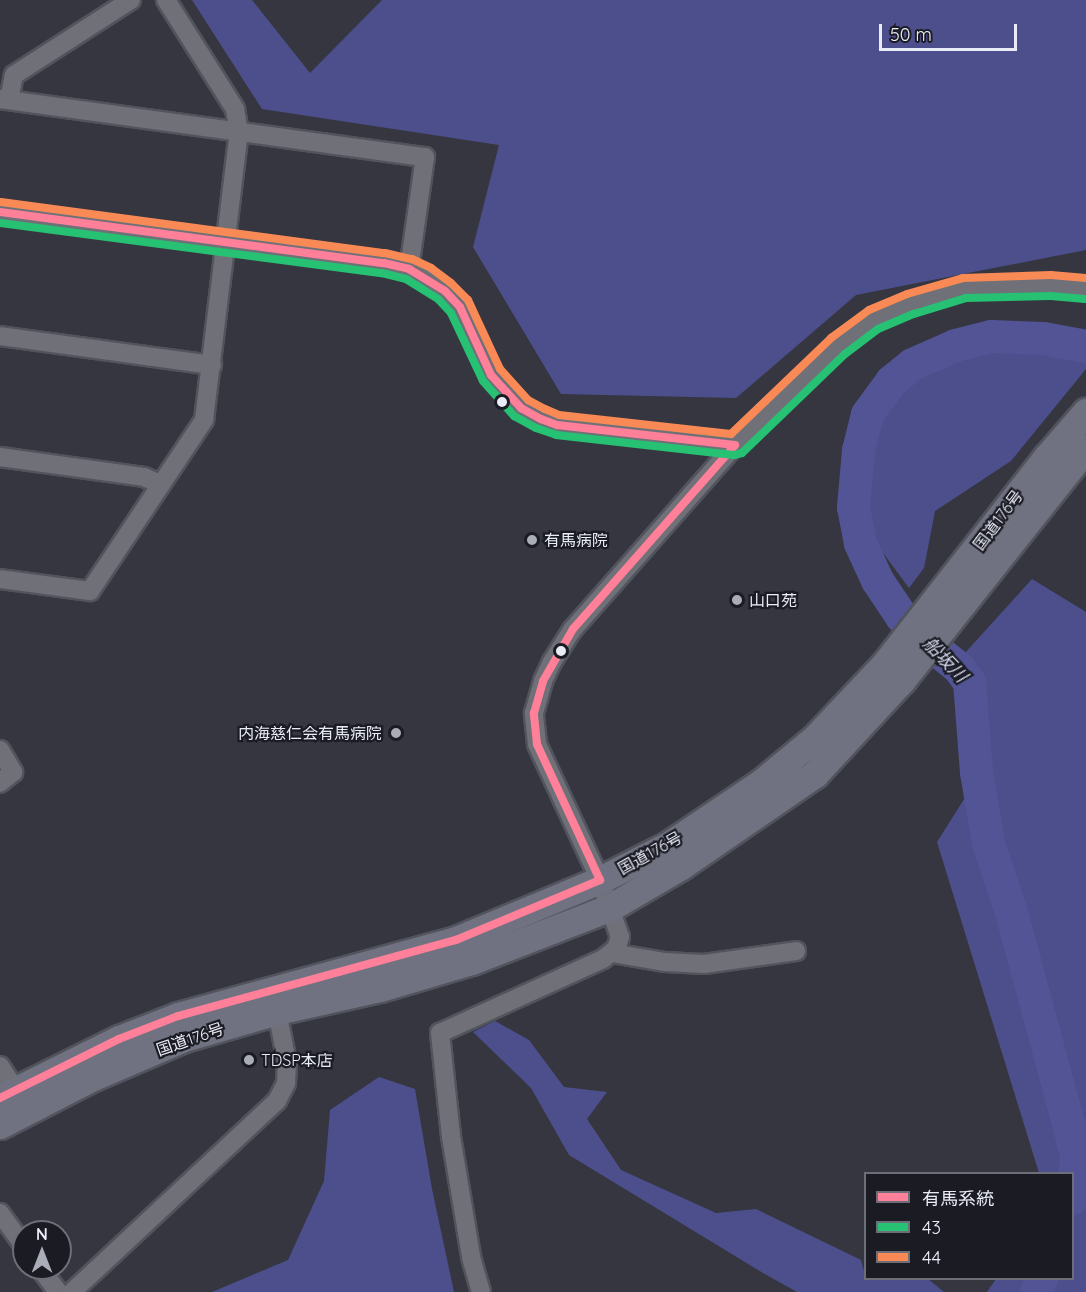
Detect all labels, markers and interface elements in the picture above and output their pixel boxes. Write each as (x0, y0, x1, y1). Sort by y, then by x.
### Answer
scale bar (882, 12, 1020, 50)
text: 50 m (890, 23, 932, 46)
unlabelled marker (496, 396, 508, 408)
street label: 国道176号 (969, 486, 1027, 554)
place label: 有馬病院 (544, 530, 608, 550)
marker: 有馬病院 (525, 533, 539, 547)
place label: 山口苑 (749, 590, 797, 610)
marker: 山口苑 (730, 593, 744, 607)
water label: 船坂川 (918, 633, 972, 687)
unlabelled marker (555, 645, 567, 657)
place label: 内海慈仁会有馬病院 (238, 723, 382, 743)
marker: 内海慈仁会有馬病院 (387, 724, 405, 742)
street label: 国道176号 (615, 828, 685, 878)
street label: 国道176号 (154, 1018, 226, 1060)
place label: TDSP本店 (261, 1050, 333, 1070)
marker: TDSP本店 (242, 1053, 256, 1067)
legend (864, 1172, 1074, 1280)
text: 有馬系統 (922, 1187, 994, 1210)
text: 43 (922, 1216, 941, 1239)
north arrow (12, 1220, 72, 1280)
text: N (36, 1224, 48, 1244)
text: 44 (922, 1246, 941, 1269)

